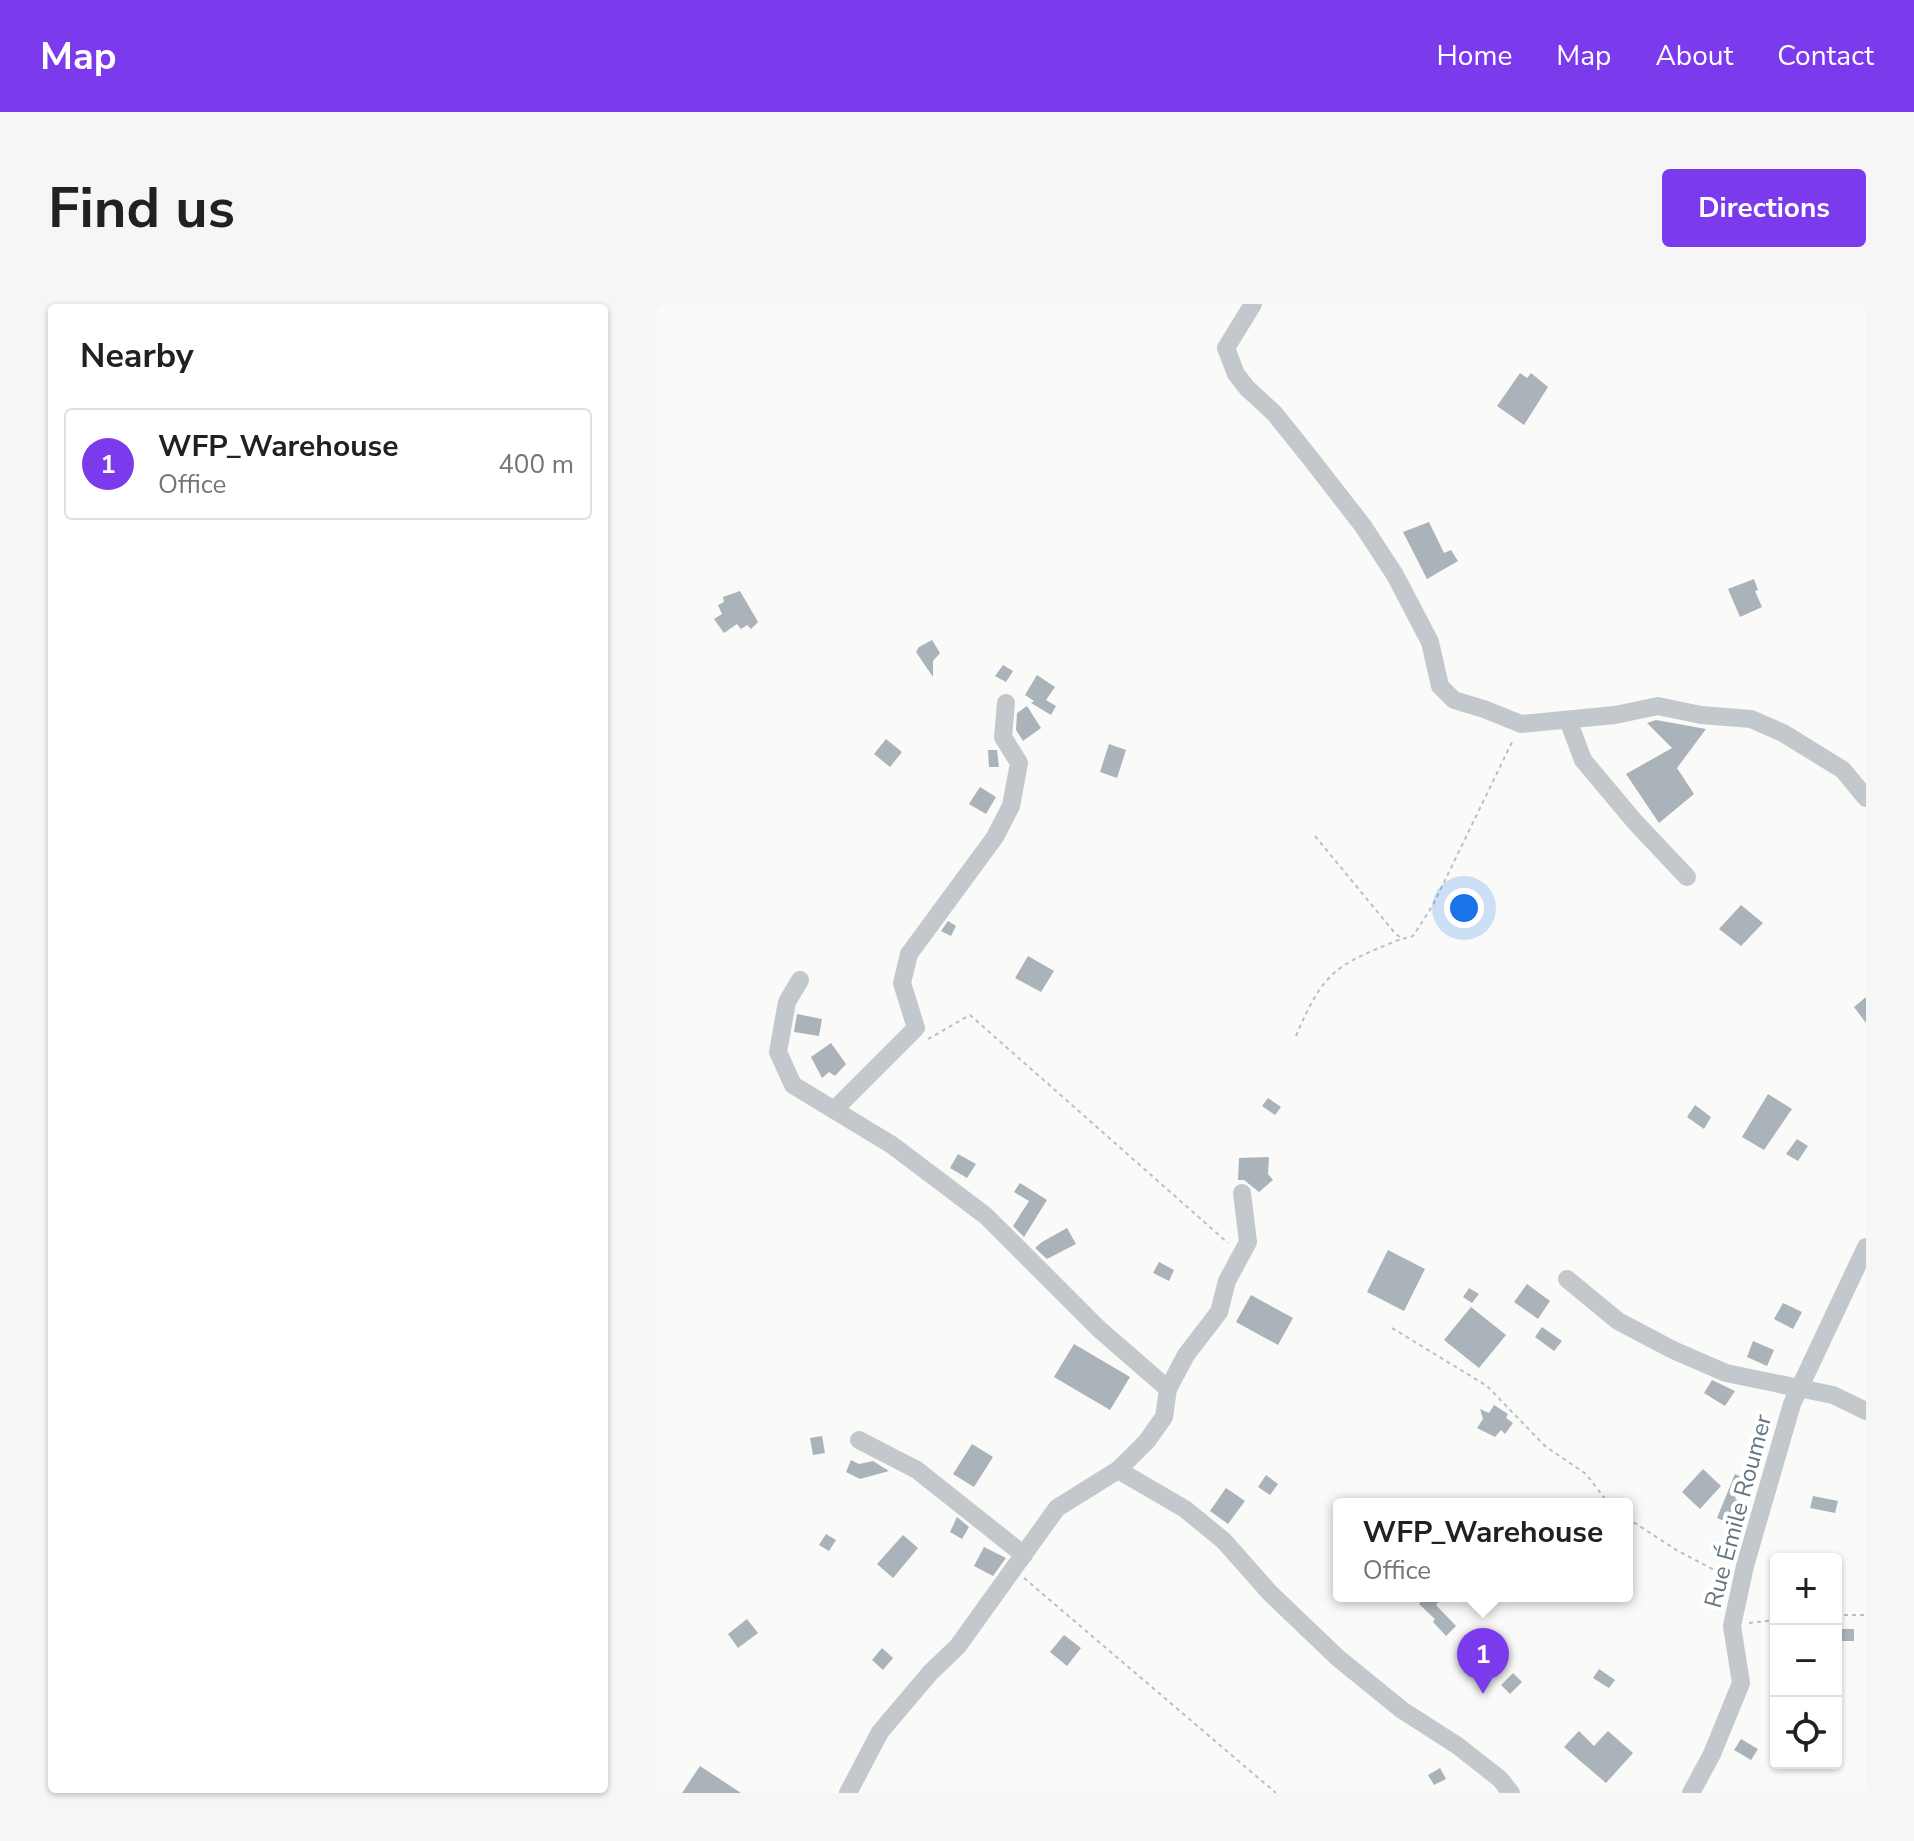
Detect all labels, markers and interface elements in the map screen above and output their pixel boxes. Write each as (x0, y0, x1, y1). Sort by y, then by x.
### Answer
text: Map (40, 31, 117, 82)
text: Home (1437, 37, 1512, 75)
text: Map (1556, 37, 1611, 75)
text: About (1655, 37, 1733, 75)
text: Contact (1777, 37, 1874, 75)
button: Directions (1662, 169, 1866, 247)
text: Find us (48, 170, 235, 247)
text: Nearby (80, 333, 194, 379)
text: WFP_Warehouse (158, 426, 398, 467)
text: 1 (100, 447, 116, 482)
text: 400 m (498, 447, 574, 482)
text: Office (158, 467, 226, 502)
your location (1444, 888, 1484, 928)
street label: Rue Émile Roumer (1697, 1410, 1779, 1611)
popup (1333, 1498, 1633, 1602)
text: WFP_Warehouse (1363, 1512, 1603, 1553)
text: Office (1363, 1553, 1431, 1588)
map controls (1770, 1553, 1842, 1769)
button: + (1770, 1553, 1842, 1625)
button: − (1770, 1625, 1842, 1697)
pin: 1 (1457, 1628, 1509, 1694)
button: locate (1770, 1697, 1842, 1769)

